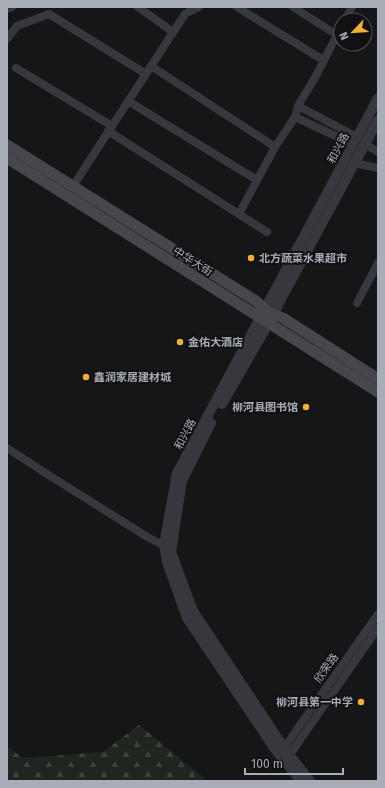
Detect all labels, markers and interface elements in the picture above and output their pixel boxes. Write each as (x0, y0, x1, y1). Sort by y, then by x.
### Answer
north arrow (333, 12, 373, 52)
text: N (337, 30, 352, 42)
street label: 和兴路 (325, 131, 352, 166)
street label: 中华大街 (171, 244, 215, 279)
place label: 北方蔬菜水果超市 (259, 252, 347, 265)
marker: 北方蔬菜水果超市 (246, 253, 256, 263)
place label: 金佑大酒店 (188, 336, 243, 349)
marker: 金佑大酒店 (175, 337, 185, 347)
place label: 鑫润家居建材城 (94, 371, 172, 384)
marker: 鑫润家居建材城 (81, 372, 91, 382)
place label: 柳河县图书馆 (232, 401, 298, 414)
marker: 柳河县图书馆 (301, 402, 311, 412)
street label: 和兴路 (172, 417, 199, 452)
street label: 欣荣路 (312, 651, 341, 686)
place label: 柳河县第一中学 (276, 696, 353, 709)
marker: 柳河县第一中学 (356, 697, 366, 707)
scale bar (245, 750, 343, 776)
text: 100 m (251, 757, 283, 771)

